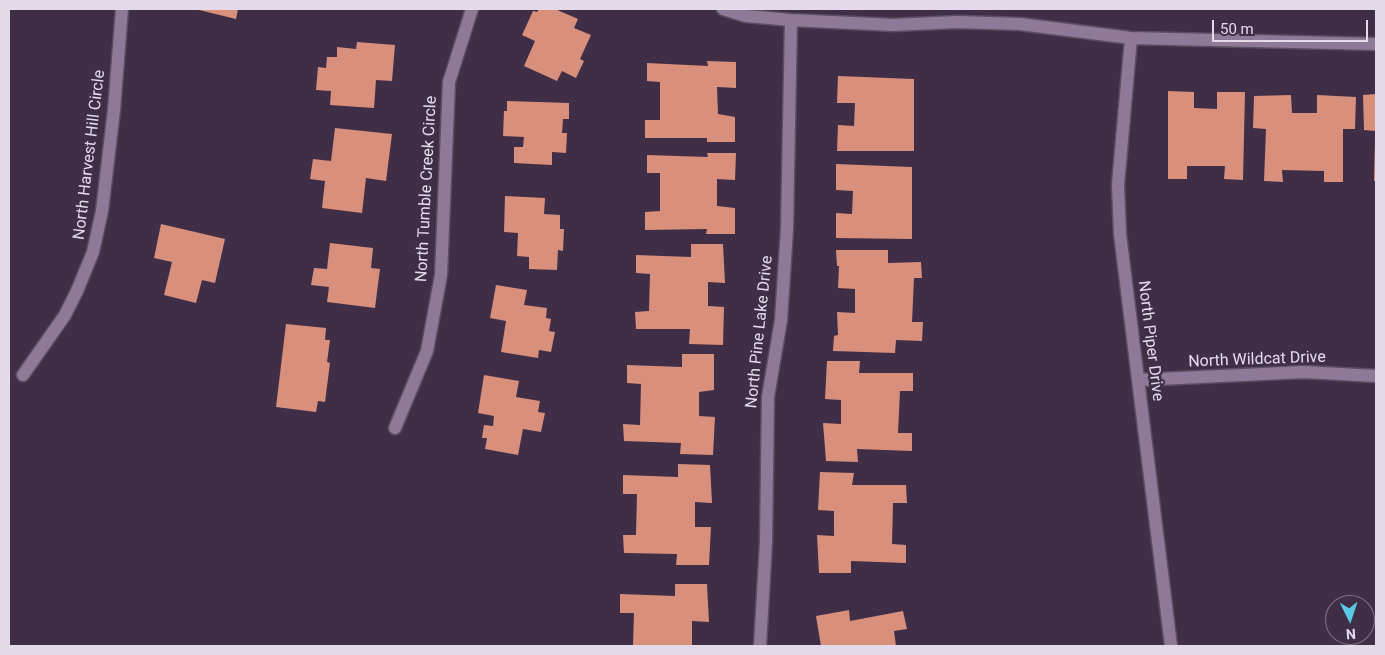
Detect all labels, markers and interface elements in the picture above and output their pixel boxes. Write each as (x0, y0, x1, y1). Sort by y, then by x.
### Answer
scale bar (1215, 10, 1371, 42)
text: 50 m (1220, 20, 1254, 38)
street label: North Harvest Hill Circle (70, 69, 110, 241)
street label: North Tumble Creek Circle (413, 95, 441, 283)
street label: North Pine Lake Drive (742, 255, 778, 409)
street label: North Piper Drive (1133, 280, 1167, 402)
street label: North Wildcat Drive (1188, 348, 1326, 372)
north arrow (1325, 595, 1375, 645)
text: N (1345, 626, 1356, 642)

